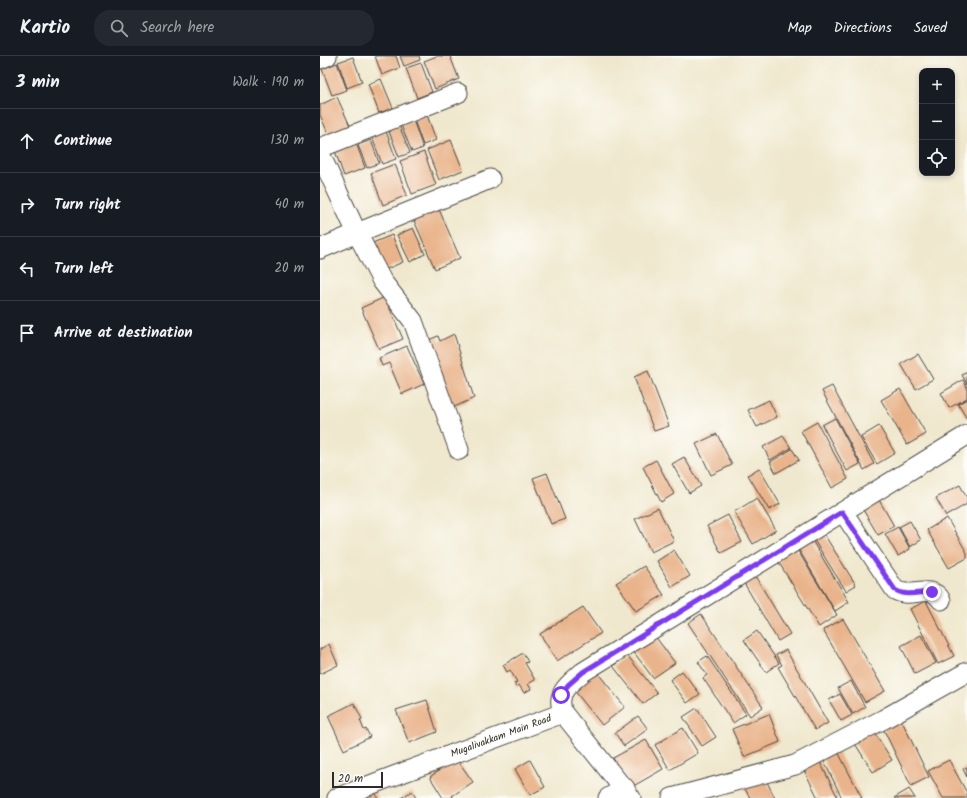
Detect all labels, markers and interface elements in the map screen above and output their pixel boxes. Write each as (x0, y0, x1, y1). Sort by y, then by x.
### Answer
search box (94, 10, 374, 46)
text: Kartio (20, 13, 70, 43)
text: Search here (140, 16, 214, 40)
icon: search (108, 17, 130, 39)
text: Map (787, 17, 812, 39)
text: Directions (834, 17, 892, 39)
text: Saved (914, 17, 947, 39)
map controls (919, 68, 955, 176)
button: + (919, 68, 955, 104)
text: 3 min (16, 69, 60, 96)
text: Walk · 190 m (232, 72, 304, 93)
button: − (919, 104, 955, 140)
text: Continue (54, 129, 112, 153)
icon: ahead (16, 130, 38, 152)
text: 130 m (270, 130, 304, 151)
button: locate (919, 140, 955, 176)
text: Turn right (54, 193, 121, 217)
icon: right (16, 194, 38, 216)
text: 40 m (275, 194, 304, 215)
text: Turn left (54, 257, 114, 281)
icon: left (16, 258, 38, 280)
text: 20 m (274, 258, 304, 279)
text: Arrive at destination (54, 321, 193, 345)
icon: arrive (16, 322, 38, 344)
route end (923, 583, 941, 601)
route start (552, 686, 570, 704)
street label: Mugalivakkam Main Road (448, 710, 555, 762)
scale bar (332, 770, 383, 789)
text: 20 m (338, 770, 363, 788)

